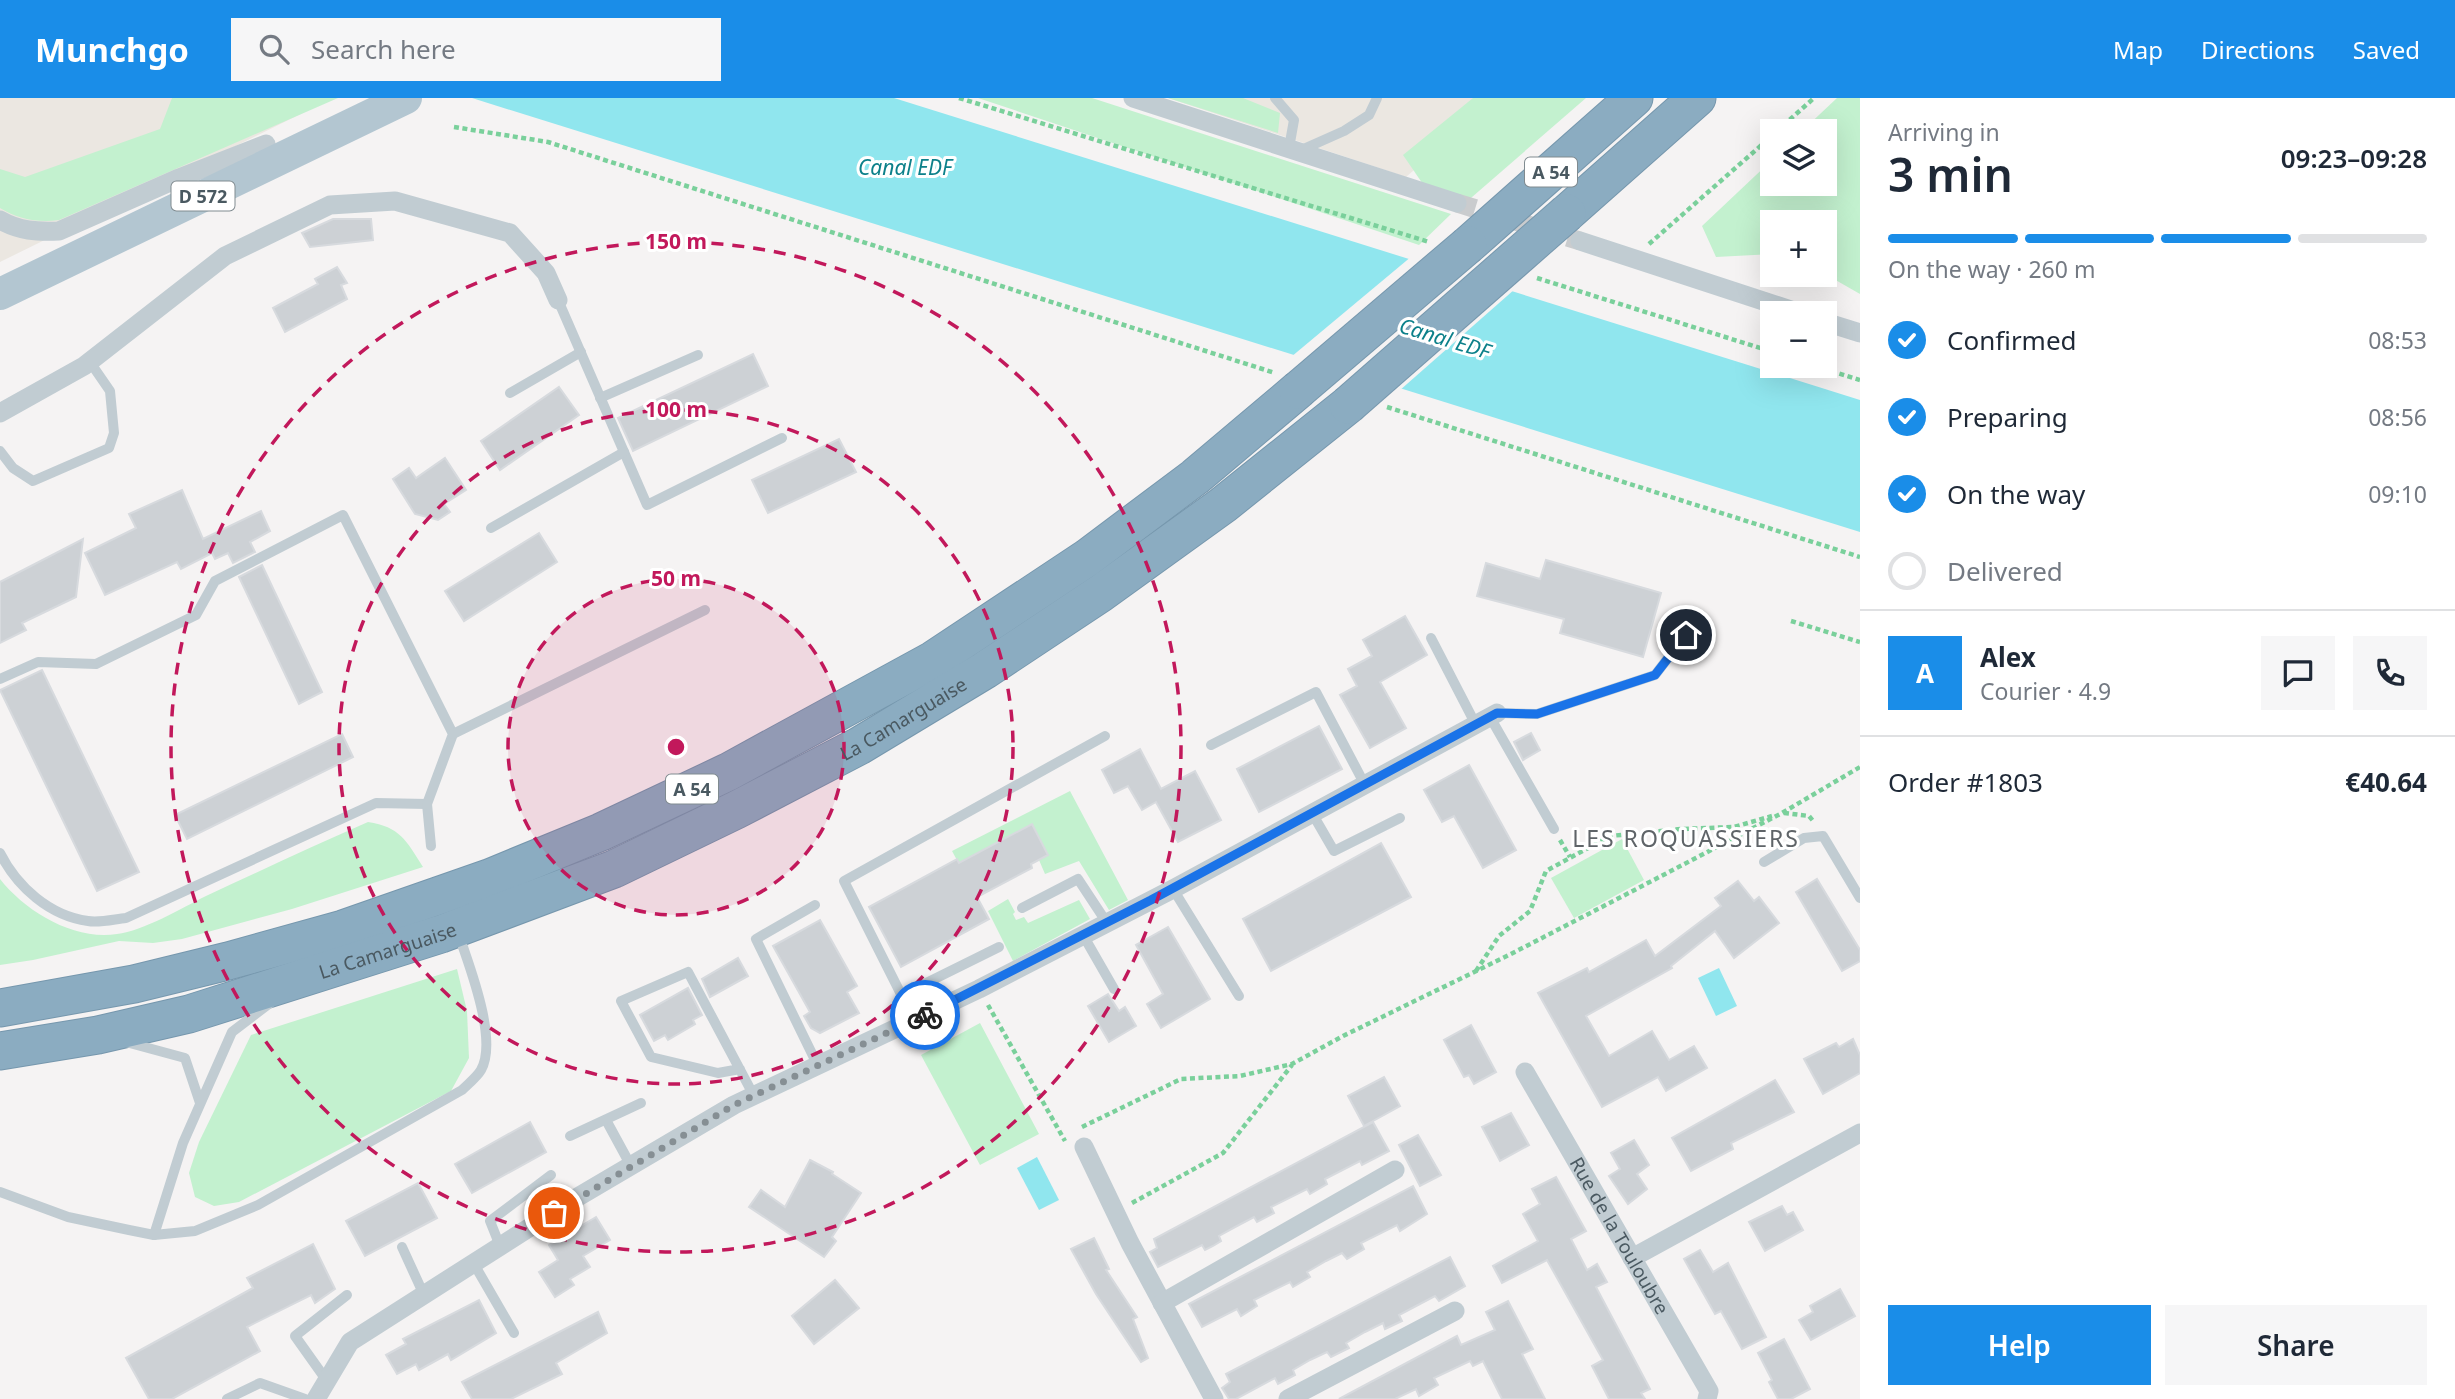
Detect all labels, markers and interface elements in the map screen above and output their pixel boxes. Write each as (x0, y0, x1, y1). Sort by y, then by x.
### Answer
search box (231, 18, 721, 81)
text: Munchgo (35, 27, 189, 72)
icon: search (255, 30, 293, 68)
text: Search here (311, 31, 456, 67)
text: Map (2113, 33, 2163, 66)
text: Directions (2201, 33, 2315, 66)
text: Saved (2353, 33, 2420, 66)
text: Arriving in (1888, 116, 2000, 148)
map controls (1760, 119, 1837, 378)
button: layers (1760, 119, 1837, 196)
text: 09:23–09:28 (2281, 140, 2427, 176)
text: 3 min (1888, 143, 2013, 205)
water label: Canal EDF (858, 153, 954, 181)
road number: A 54 (1525, 158, 1577, 186)
road number: D 572 (172, 182, 234, 211)
button: + (1760, 210, 1837, 287)
text: 150 m (645, 227, 707, 255)
text: On the way · 260 m (1888, 253, 2095, 285)
button: − (1760, 301, 1837, 378)
water label: Canal EDF (1396, 311, 1496, 366)
icon: check (1888, 321, 1926, 359)
text: Confirmed (1947, 322, 2077, 358)
text: 08:53 (2368, 324, 2427, 356)
text: 100 m (645, 395, 707, 423)
icon: check (1888, 398, 1926, 436)
text: Preparing (1947, 399, 2068, 435)
text: 08:56 (2368, 401, 2427, 433)
icon: check (1888, 475, 1926, 513)
text: On the way (1947, 476, 2085, 512)
text: 09:10 (2368, 478, 2427, 510)
text: Delivered (1947, 553, 2063, 589)
text: 50 m (651, 564, 701, 592)
pin (1656, 605, 1716, 665)
icon: home (1667, 616, 1705, 654)
button: chat (2261, 636, 2335, 710)
button: phone (2353, 636, 2427, 710)
text: Alex (1980, 639, 2036, 675)
text: A (1916, 655, 1934, 691)
street label: La Camarguaise (836, 671, 972, 767)
text: Courier · 4.9 (1980, 675, 2111, 707)
centre of rings (664, 735, 688, 759)
text: Order #1803 (1888, 764, 2043, 800)
text: €40.64 (2345, 764, 2427, 800)
road number: A 54 (666, 774, 718, 804)
district label: LES ROQUASSIERS (1572, 822, 1800, 854)
street label: La Camarguaise (315, 916, 460, 985)
courier (890, 980, 960, 1050)
icon: bike (906, 996, 944, 1034)
street label: Rue de la Touloubre (1564, 1152, 1675, 1319)
pin (524, 1183, 584, 1243)
icon: bag (535, 1194, 573, 1232)
button: Help (1888, 1305, 2151, 1385)
button: Share (2165, 1305, 2427, 1385)

